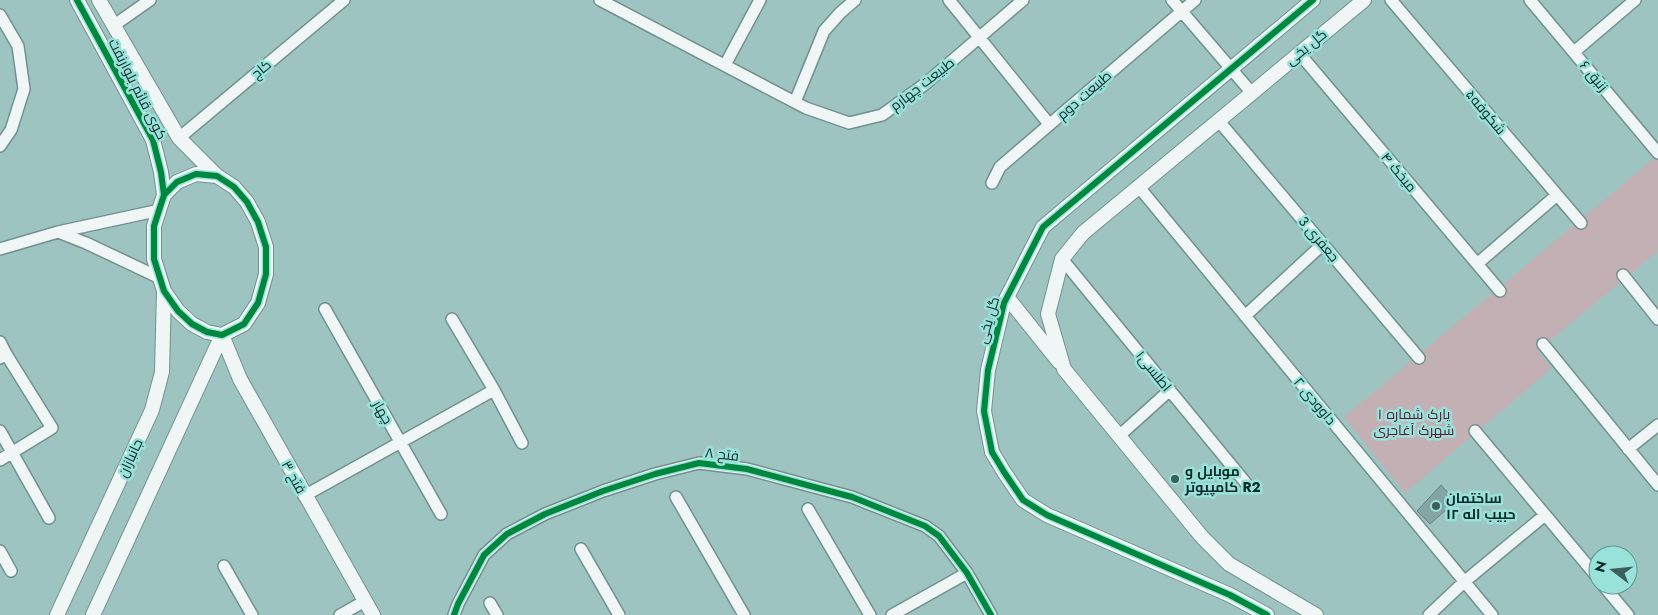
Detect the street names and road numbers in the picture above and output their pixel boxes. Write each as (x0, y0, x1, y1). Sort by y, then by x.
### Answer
street label: گل یخی (1281, 24, 1331, 70)
street label: کوی قائم بلوارنفت (104, 35, 172, 143)
street label: طبیعت چهارم (886, 52, 958, 116)
street label: کاج (247, 55, 275, 83)
street label: زنبق ۶ (1575, 56, 1613, 96)
street label: طبیعت دوم (1052, 66, 1116, 124)
street label: شکوفه۵ (1461, 85, 1511, 139)
street label: میخک ۴ (1376, 148, 1422, 196)
street label: 3 جعفری (1294, 212, 1344, 266)
street label: گل یخی (972, 294, 1004, 346)
street label: اطلسی۱ (1131, 346, 1177, 396)
street label: داوودی ۲ (1289, 373, 1341, 429)
street label: چهار (368, 395, 398, 428)
street label: جانبازان (112, 435, 148, 481)
street label: فتح ۸ (704, 442, 740, 466)
street label: فتح ۳ (277, 457, 311, 497)

